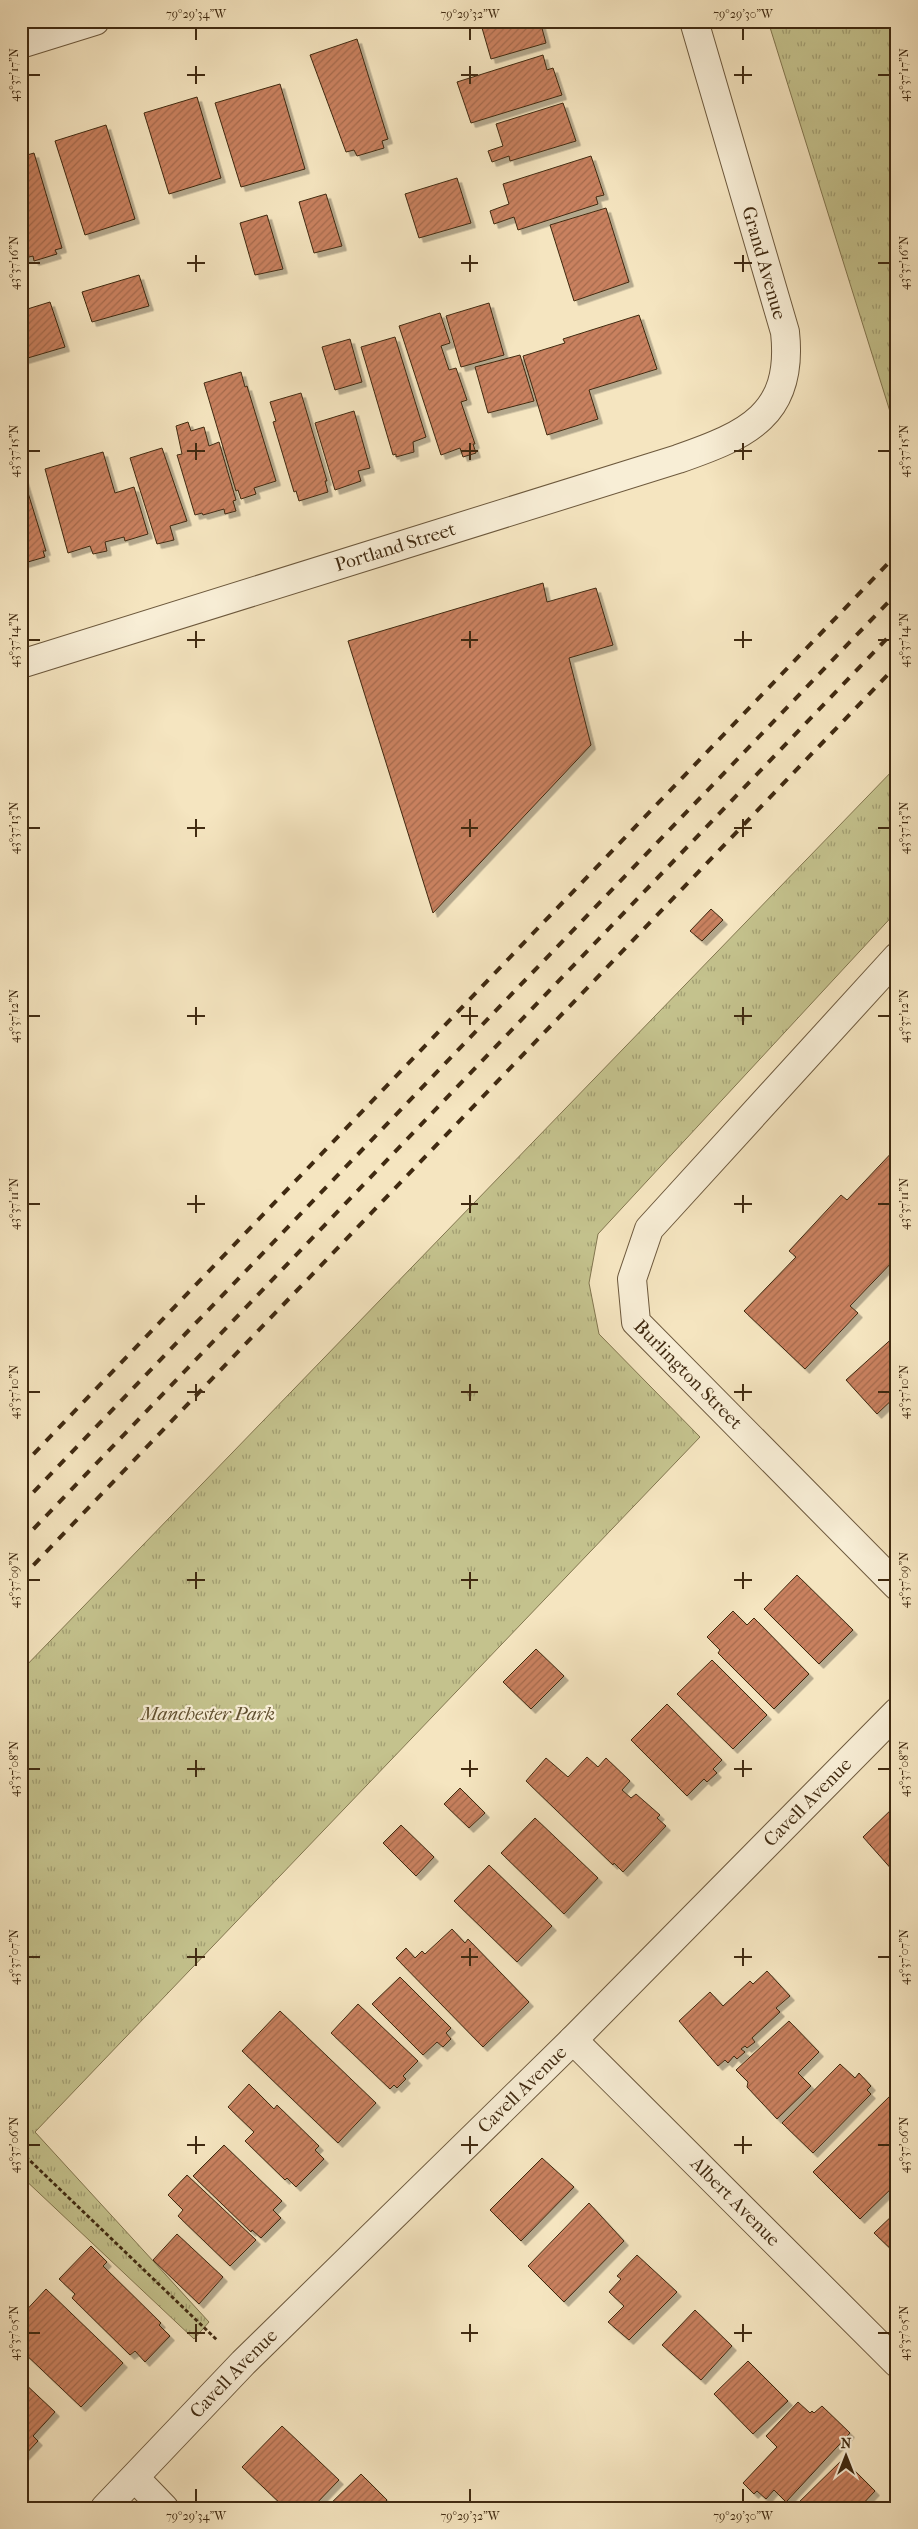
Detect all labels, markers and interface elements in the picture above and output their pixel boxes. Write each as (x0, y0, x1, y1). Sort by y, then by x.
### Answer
text: 79°29'34"W (166, 7, 227, 21)
text: 79°29'32"W (440, 7, 501, 21)
text: 79°29'30"W (713, 7, 774, 21)
text: 43°37'17"N (7, 48, 21, 102)
text: 43°37'17"N (897, 48, 911, 102)
street label: Grand Avenue (737, 204, 791, 322)
text: 43°37'16"N (7, 236, 21, 290)
text: 43°37'16"N (897, 236, 911, 290)
text: 43°37'15"N (7, 425, 21, 477)
text: 43°37'15"N (897, 425, 911, 477)
street label: Portland Street (332, 518, 458, 576)
text: 43°37'14"N (7, 613, 21, 667)
text: 43°37'14"N (897, 613, 911, 667)
text: 43°37'13"N (7, 802, 21, 854)
text: 43°37'13"N (897, 802, 911, 854)
text: 43°37'12"N (7, 989, 21, 1043)
text: 43°37'12"N (897, 989, 911, 1043)
text: 43°37'11"N (7, 1178, 21, 1230)
text: 43°37'11"N (897, 1178, 911, 1230)
street label: Burlington Street (629, 1315, 747, 1434)
text: 43°37'10"N (7, 1365, 21, 1419)
text: 43°37'10"N (897, 1365, 911, 1419)
text: 43°37'09"N (7, 1552, 21, 1608)
text: 43°37'09"N (897, 1552, 911, 1608)
park label: Manchester Park (139, 1703, 275, 1725)
text: 43°37'08"N (7, 1741, 21, 1797)
text: 43°37'08"N (897, 1741, 911, 1797)
street label: Cavell Avenue (759, 1753, 856, 1851)
text: 43°37'07"N (7, 1929, 21, 1985)
text: 43°37'07"N (897, 1929, 911, 1985)
street label: Cavell Avenue (473, 2041, 571, 2138)
text: 43°37'06"N (7, 2117, 21, 2173)
text: 43°37'06"N (897, 2117, 911, 2173)
street label: Albert Avenue (685, 2152, 784, 2251)
text: 43°37'05"N (7, 2305, 21, 2361)
text: 43°37'05"N (897, 2305, 911, 2361)
street label: Cavell Avenue (185, 2325, 282, 2423)
north arrow (820, 2432, 870, 2482)
text: N (841, 2435, 852, 2452)
text: 79°29'34"W (166, 2509, 227, 2523)
text: 79°29'32"W (440, 2509, 501, 2523)
text: 79°29'30"W (713, 2509, 774, 2523)

